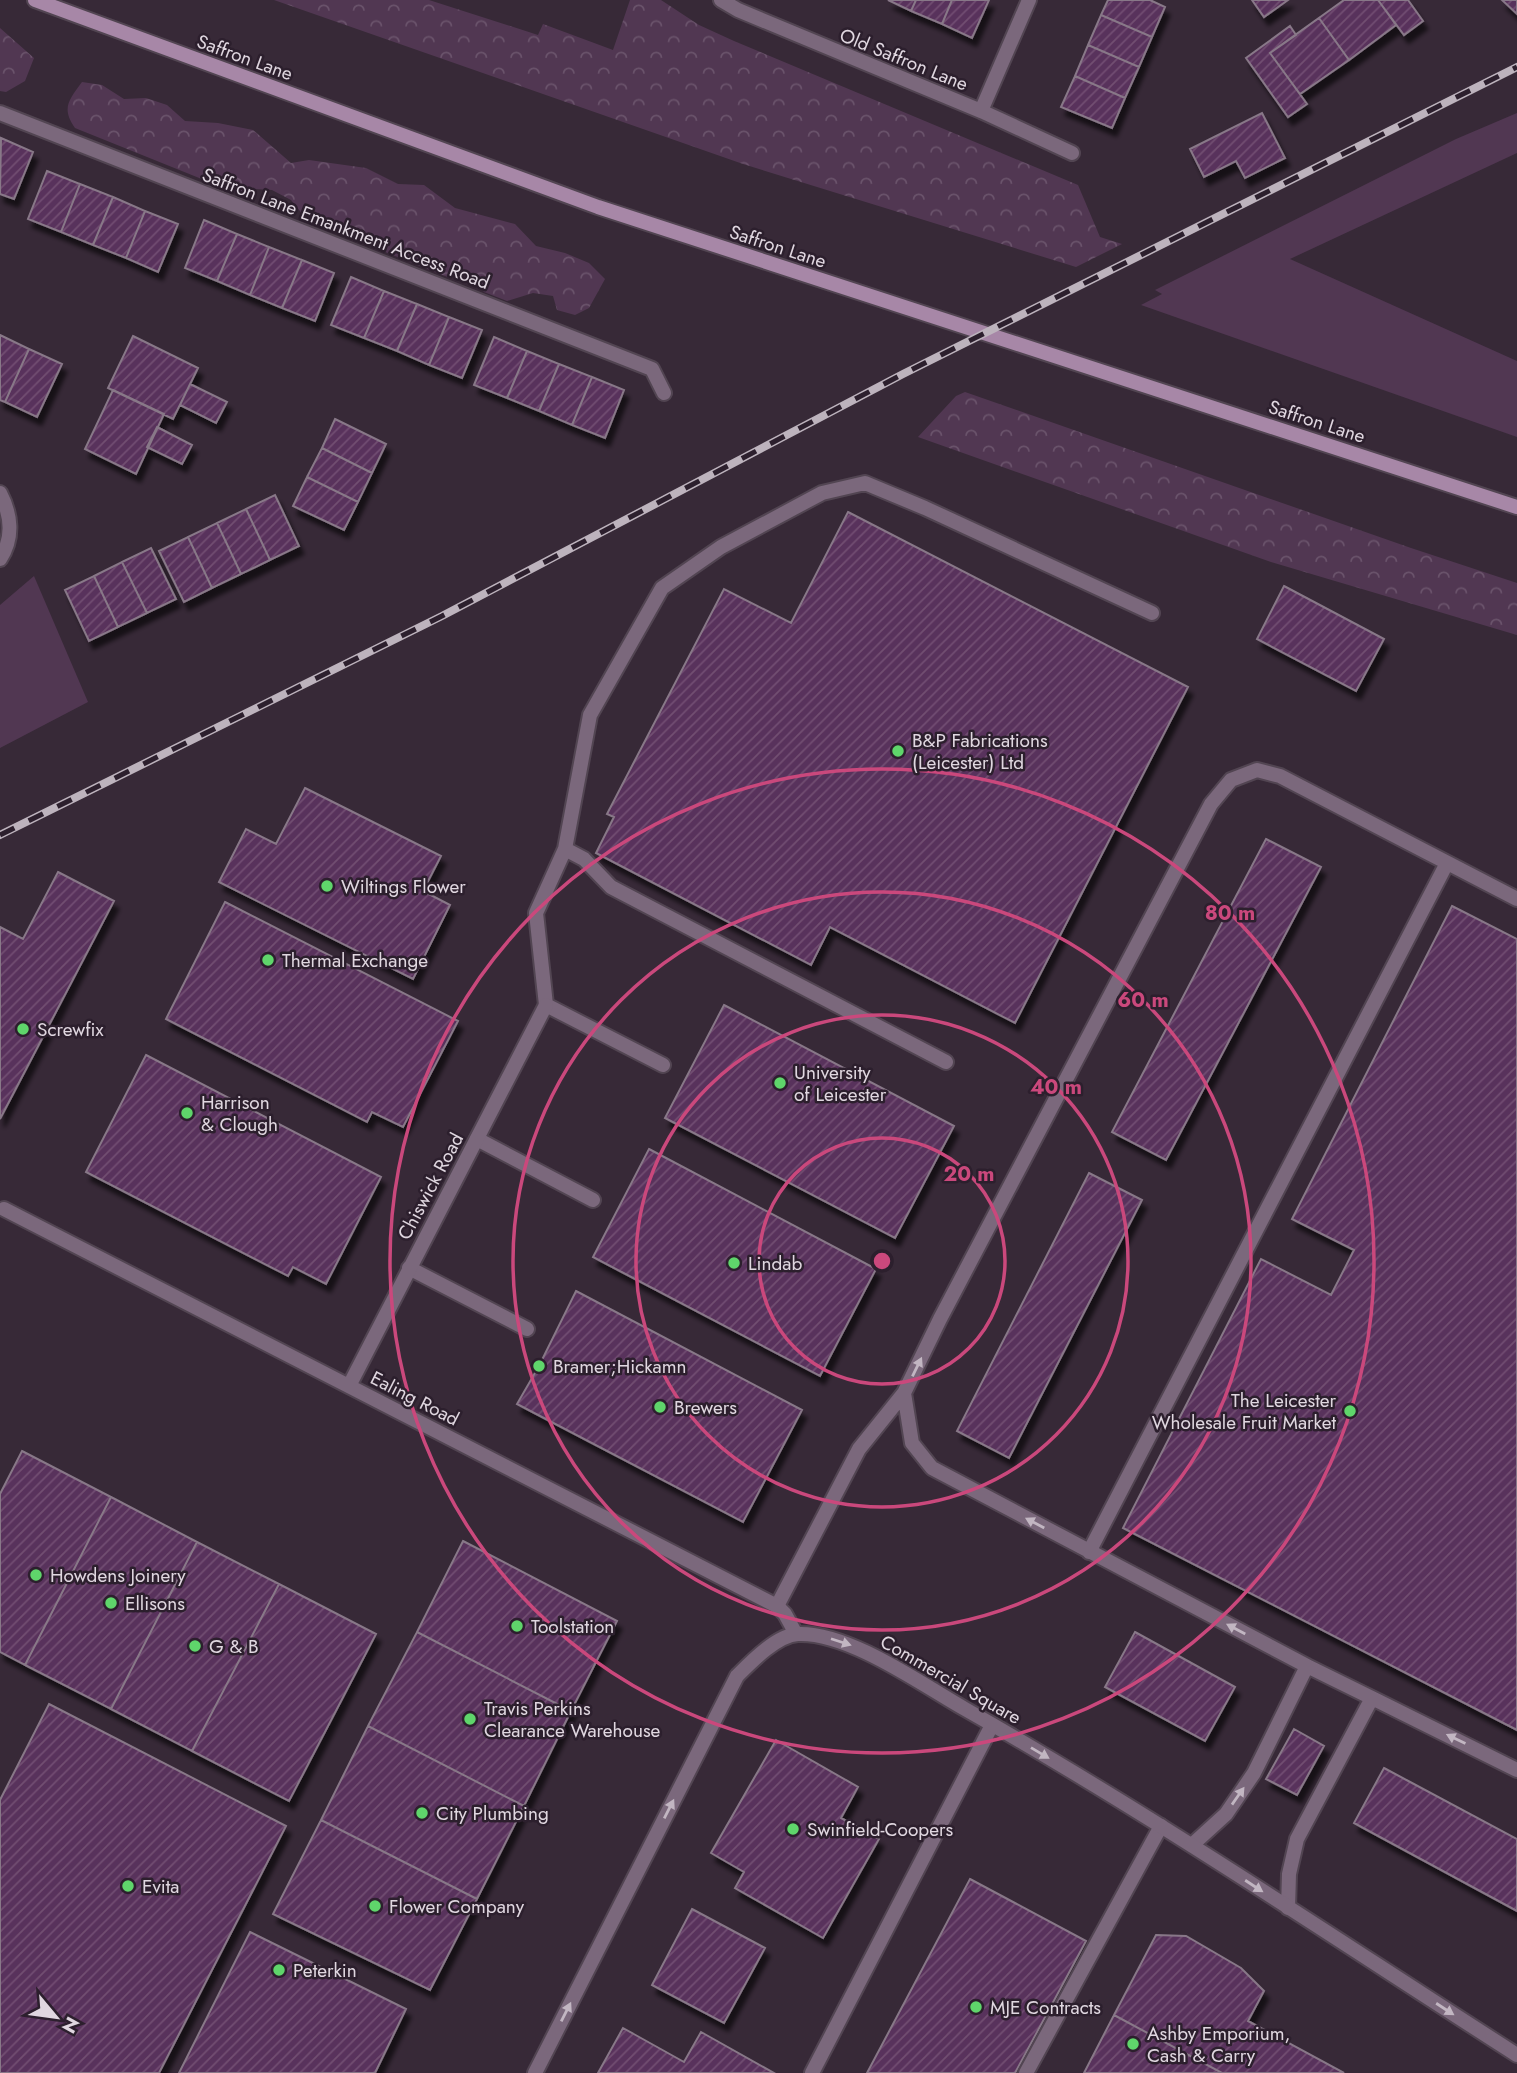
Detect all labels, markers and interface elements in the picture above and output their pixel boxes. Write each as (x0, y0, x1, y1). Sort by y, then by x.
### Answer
street label: Old Saffron Lane (836, 21, 972, 98)
street label: Saffron Lane (193, 28, 297, 87)
street label: Saffron Lane Emankment Access Road (198, 161, 493, 296)
street label: Saffron Lane (726, 218, 830, 275)
street label: Saffron Lane (1265, 393, 1369, 450)
place label: B&P Fabrications (Leicester) Ltd (912, 727, 1048, 776)
marker: B&P Fabrications (Leicester) Ltd (890, 743, 906, 759)
place label: Wiltings Flower (341, 873, 466, 900)
marker: Wiltings Flower (319, 878, 335, 894)
text: 80 m (1205, 898, 1255, 928)
place label: Thermal Exchange (282, 947, 428, 974)
marker: Thermal Exchange (260, 952, 276, 968)
text: 60 m (1117, 985, 1169, 1015)
place label: Screwfix (37, 1016, 104, 1043)
marker: Screwfix (15, 1021, 31, 1037)
place label: University of Leicester (794, 1059, 887, 1108)
text: 40 m (1030, 1072, 1082, 1102)
marker: University of Leicester (772, 1075, 788, 1091)
place label: Harrison & Clough (201, 1089, 278, 1138)
marker: Harrison & Clough (179, 1105, 195, 1121)
street label: Chiswick Road (391, 1128, 470, 1244)
text: 20 m (943, 1159, 995, 1189)
centre of rings (870, 1249, 894, 1273)
place label: Lindab (748, 1250, 802, 1277)
marker: Lindab (726, 1255, 742, 1271)
place label: Bramer;Hickamn (553, 1353, 687, 1380)
one-way arrow (911, 1357, 922, 1377)
marker: Bramer;Hickamn (531, 1358, 547, 1374)
street label: Ealing Road (366, 1365, 464, 1432)
place label: The Leicester Wholesale Fruit Market (1152, 1387, 1336, 1436)
place label: Brewers (674, 1394, 737, 1421)
marker: Brewers (652, 1399, 668, 1415)
marker: The Leicester Wholesale Fruit Market (1342, 1403, 1358, 1419)
one-way arrow (1024, 1517, 1044, 1529)
place label: Howdens Joinery (50, 1562, 186, 1589)
marker: Howdens Joinery (28, 1567, 44, 1583)
place label: Ellisons (125, 1590, 185, 1617)
marker: Ellisons (103, 1595, 119, 1611)
place label: Toolstation (531, 1613, 614, 1640)
marker: Toolstation (509, 1618, 525, 1634)
one-way arrow (1226, 1623, 1246, 1634)
street label: Commercial Square (875, 1628, 1026, 1731)
place label: G & B (209, 1633, 259, 1660)
marker: G & B (187, 1638, 203, 1654)
one-way arrow (831, 1638, 852, 1648)
place label: Travis Perkins Clearance Warehouse (484, 1695, 661, 1744)
marker: Travis Perkins Clearance Warehouse (462, 1711, 478, 1727)
one-way arrow (1446, 1734, 1466, 1745)
one-way arrow (1030, 1747, 1049, 1759)
one-way arrow (1231, 1787, 1245, 1805)
one-way arrow (663, 1799, 675, 1819)
place label: City Plumbing (436, 1800, 549, 1827)
marker: City Plumbing (414, 1805, 430, 1821)
place label: Swinfield-Coopers (807, 1816, 953, 1843)
marker: Swinfield-Coopers (785, 1821, 801, 1837)
place label: Evita (142, 1873, 179, 1900)
marker: Evita (120, 1878, 136, 1894)
one-way arrow (1244, 1879, 1263, 1892)
place label: Flower Company (389, 1893, 525, 1920)
marker: Flower Company (367, 1898, 383, 1914)
place label: Peterkin (293, 1957, 357, 1984)
marker: Peterkin (271, 1962, 287, 1978)
north arrow (21, 1982, 91, 2052)
place label: MJE Contracts (990, 1994, 1101, 2021)
marker: MJE Contracts (968, 1999, 984, 2015)
one-way arrow (560, 2002, 571, 2022)
one-way arrow (1436, 2002, 1454, 2016)
text: N (55, 2012, 86, 2038)
place label: Ashby Emporium, Cash & Carry (1147, 2020, 1290, 2069)
marker: Ashby Emporium, Cash & Carry (1125, 2036, 1141, 2052)

